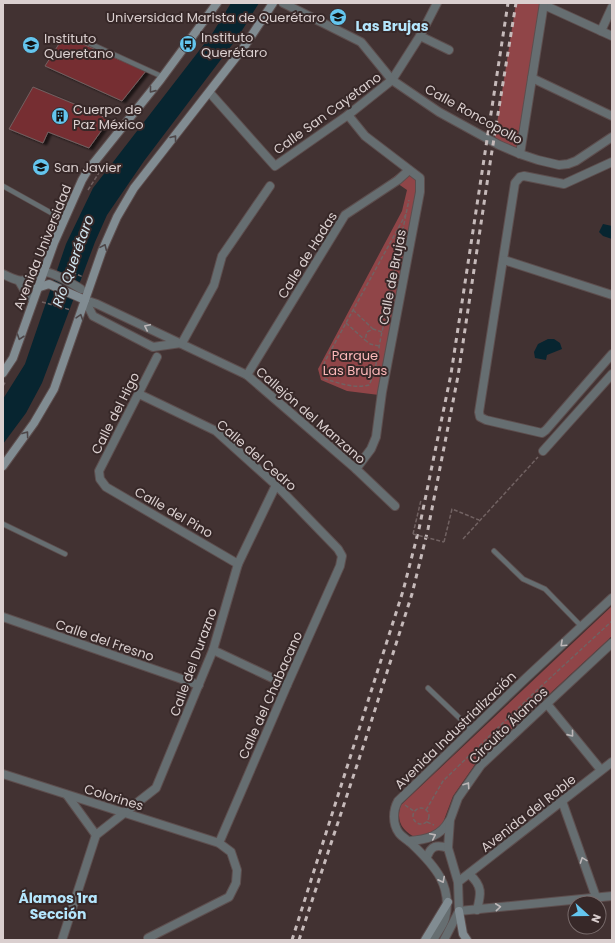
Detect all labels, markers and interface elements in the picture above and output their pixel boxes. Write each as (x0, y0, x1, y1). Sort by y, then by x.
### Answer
school or university icon: Universidad Marista de Querétaro (328, 7, 348, 27)
place label: Universidad Marista de Querétaro (106, 8, 325, 27)
district label: Las Brujas (355, 16, 429, 36)
place label: Instituto Querétaro (201, 28, 267, 62)
place label: Instituto Queretano (44, 29, 114, 63)
bus stop icon: Instituto Querétaro (178, 34, 198, 54)
school or university icon: Instituto Queretano (21, 35, 41, 55)
street label: Calle San Cayetano (269, 68, 385, 159)
street label: Calle Roncopollo (421, 80, 526, 149)
one-way arrow (150, 86, 157, 93)
place label: Cuerpo de Paz México (73, 100, 144, 134)
building icon: Cuerpo de Paz México (50, 106, 70, 126)
one-way arrow (169, 135, 176, 142)
school or university icon: San Javier (31, 157, 51, 177)
place label: San Javier (54, 158, 121, 177)
street label: Avenida Universidad (9, 182, 76, 313)
street label: Calle de Hadas (273, 208, 342, 302)
water label: Río Querétaro (47, 212, 99, 310)
street label: Calle de Brujas (374, 227, 411, 327)
one-way arrow (99, 243, 107, 251)
one-way arrow (75, 313, 83, 320)
one-way arrow (143, 324, 151, 332)
one-way arrow (17, 333, 25, 340)
park label: Parque Las Brujas (323, 346, 388, 380)
street label: Callejón del Manzano (252, 362, 370, 468)
street label: Calle del Higo (87, 369, 144, 457)
street label: Calle del Cedro (213, 415, 301, 495)
one-way arrow (21, 432, 28, 439)
street label: Calle del Pino (131, 482, 216, 543)
street label: Calle del Durazno (165, 605, 222, 719)
street label: Calle del Fresno (53, 615, 157, 666)
street label: Calle del Chabacano (234, 628, 307, 762)
one-way arrow (560, 639, 568, 647)
street label: Avenida Industrialización (390, 667, 520, 794)
street label: Circuito Álamos (465, 683, 552, 768)
one-way arrow (567, 729, 574, 736)
street label: Avenida del Roble (477, 770, 580, 857)
street label: Colorines (82, 779, 146, 816)
one-way arrow (462, 782, 470, 789)
one-way arrow (428, 833, 436, 841)
one-way arrow (580, 857, 588, 864)
one-way arrow (437, 876, 444, 883)
district label: Álamos 1ra Sección (18, 888, 98, 924)
north arrow (567, 895, 607, 935)
one-way arrow (495, 903, 501, 912)
text: N (587, 912, 605, 925)

